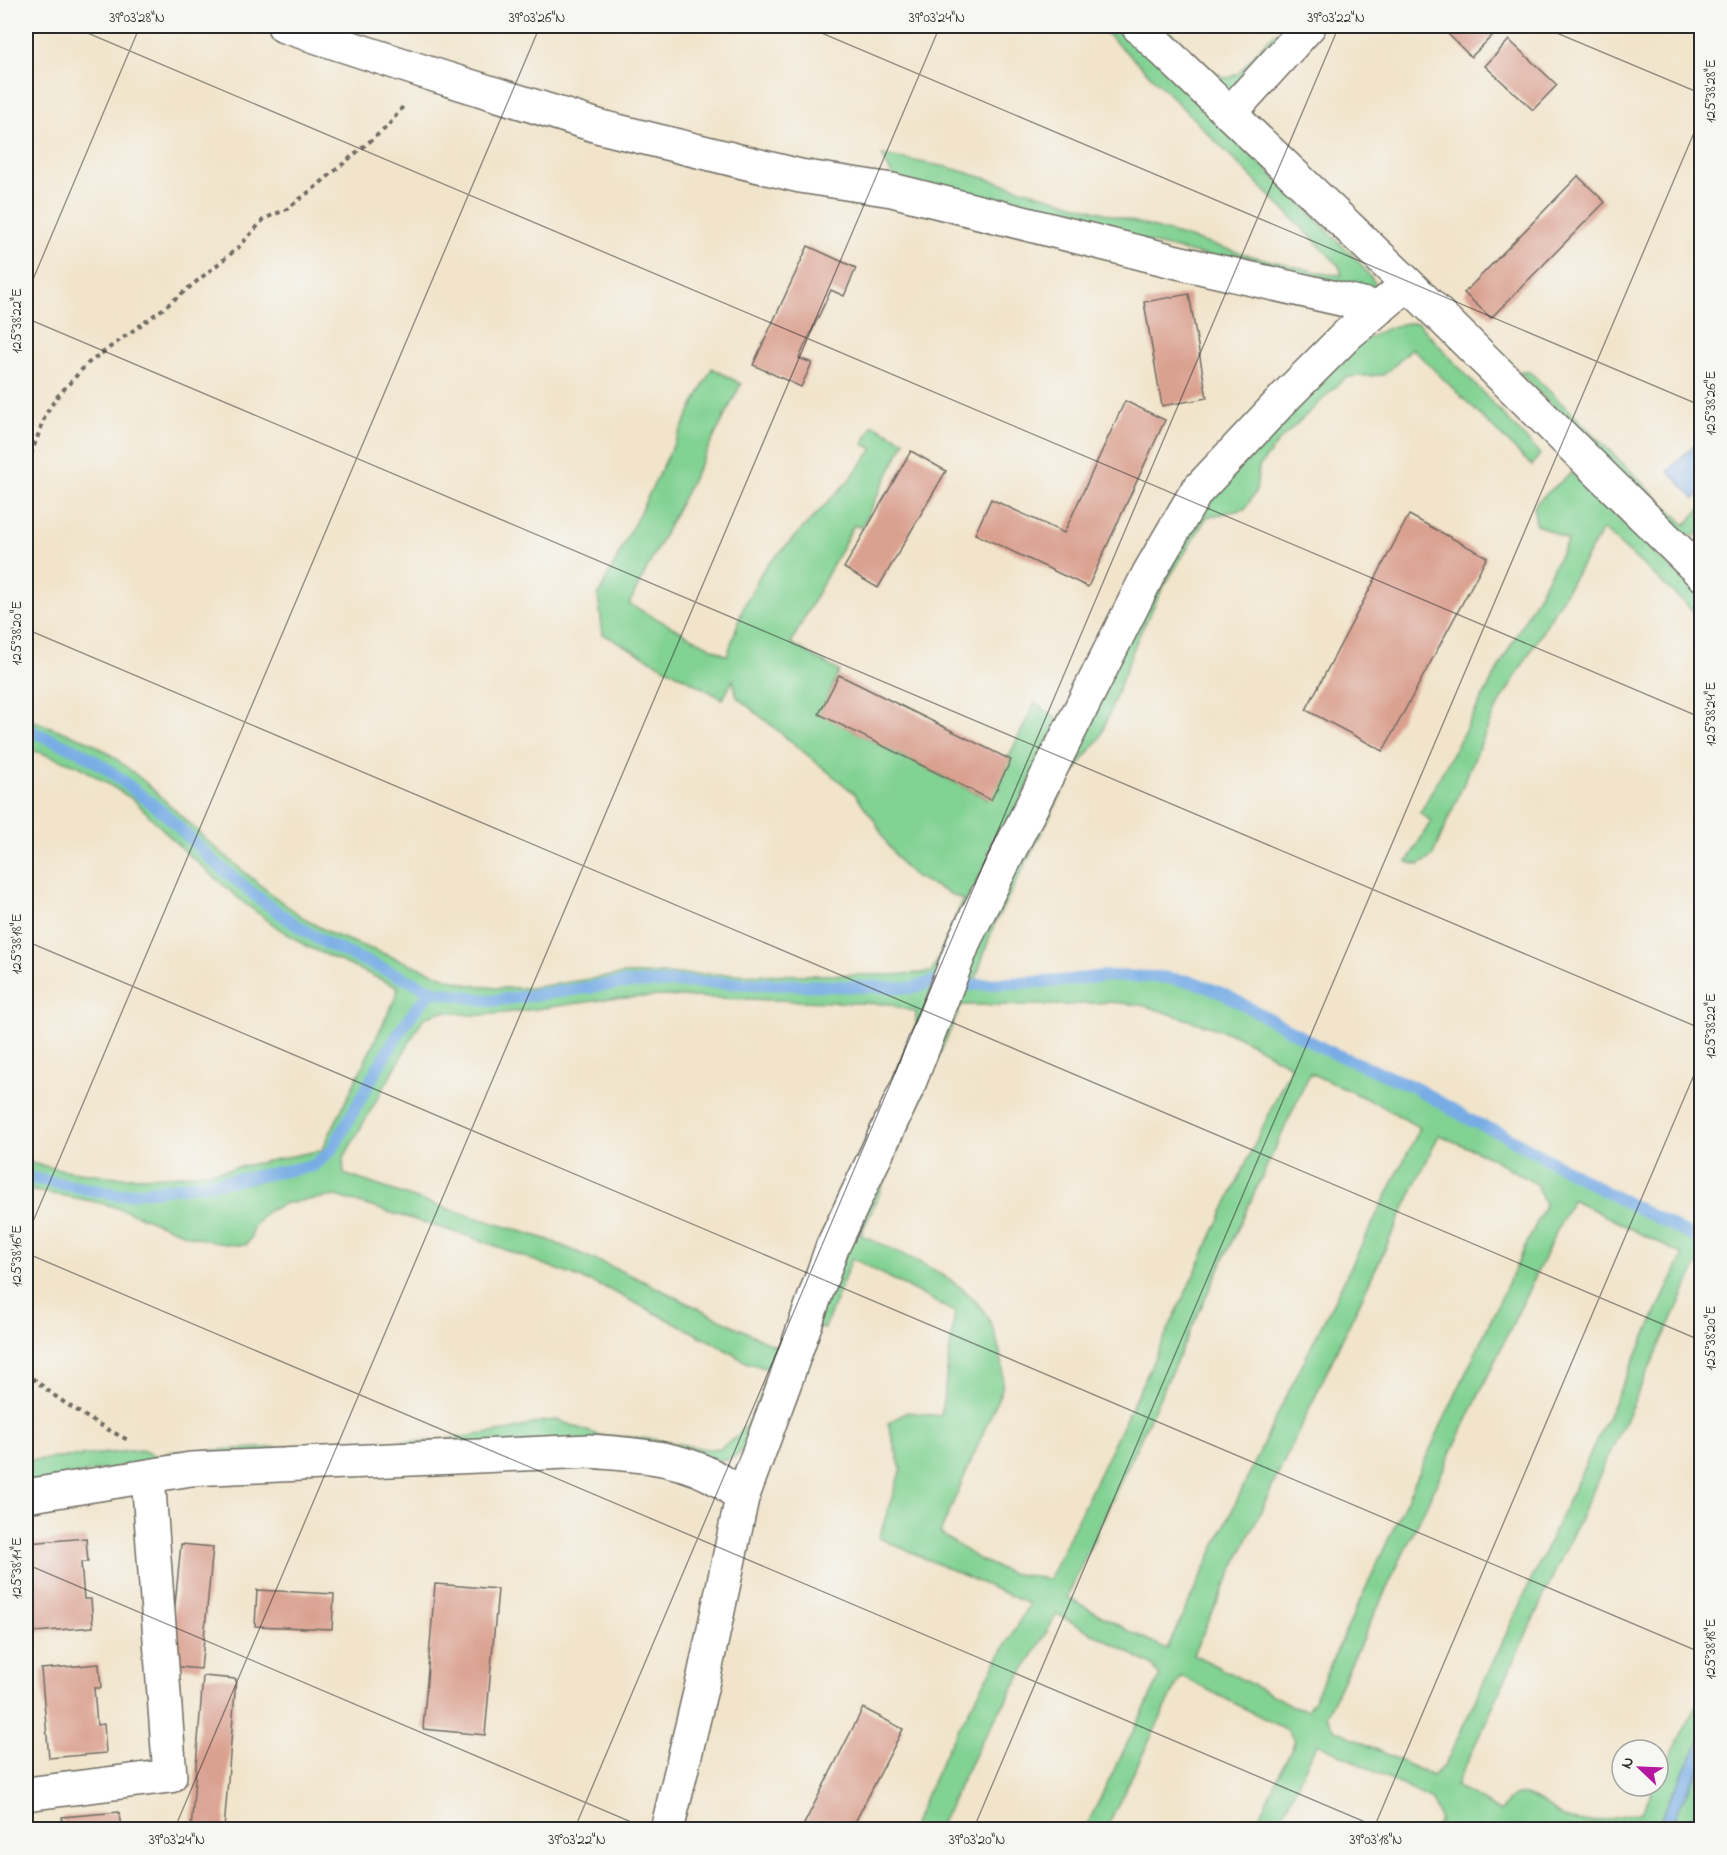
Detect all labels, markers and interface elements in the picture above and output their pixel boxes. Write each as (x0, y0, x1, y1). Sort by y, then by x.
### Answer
text: 39°03'28"N (109, 7, 165, 29)
text: 39°03'26"N (509, 7, 565, 29)
text: 39°03'24"N (909, 7, 965, 29)
text: 39°03'22"N (1307, 7, 1365, 29)
text: 125°38'28"E (1700, 59, 1722, 123)
text: 125°38'22"E (6, 288, 28, 354)
text: 125°38'26"E (1700, 371, 1722, 435)
text: 125°38'20"E (6, 601, 28, 665)
text: 125°38'24"E (1700, 682, 1722, 746)
text: 125°38'18"E (6, 913, 28, 975)
text: 125°38'22"E (1700, 993, 1722, 1059)
text: 125°38'16"E (6, 1225, 28, 1287)
text: 125°38'20"E (1700, 1306, 1722, 1370)
text: 125°38'14"E (6, 1537, 28, 1599)
text: 125°38'18"E (1700, 1618, 1722, 1680)
north arrow (1610, 1738, 1670, 1798)
text: N (1615, 1753, 1641, 1773)
text: 39°03'24"N (149, 1829, 205, 1851)
text: 39°03'22"N (548, 1829, 606, 1851)
text: 39°03'20"N (949, 1829, 1005, 1851)
text: 39°03'18"N (1349, 1829, 1403, 1851)

